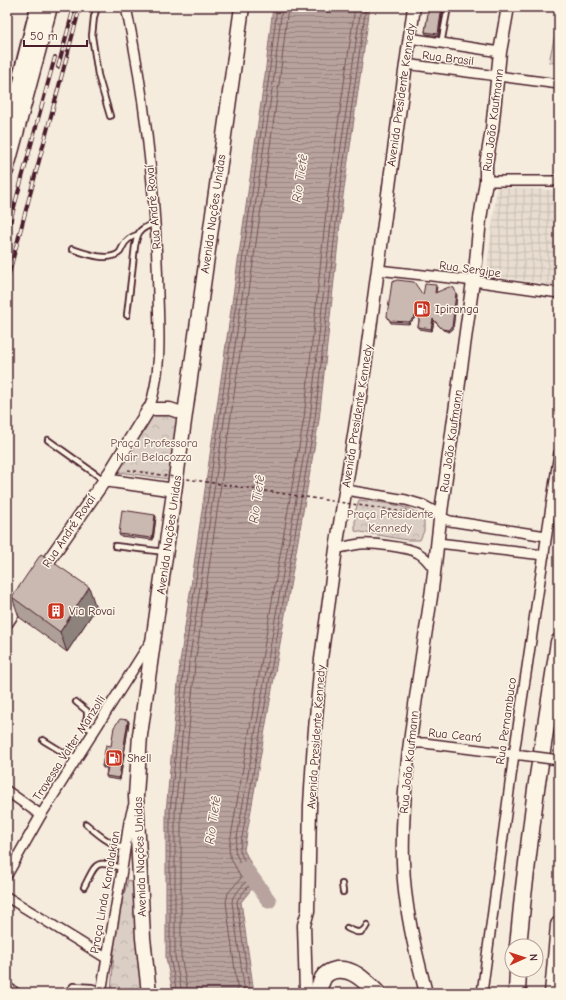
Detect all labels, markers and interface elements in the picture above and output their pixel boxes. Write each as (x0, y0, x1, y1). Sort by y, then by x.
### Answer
scale bar (24, 22, 87, 48)
street label: Avenida Presidente Kennedy (384, 22, 418, 168)
text: 50 m (30, 29, 58, 43)
street label: Rua Brasil (421, 48, 475, 68)
street label: Rua João Kaufmann (480, 68, 506, 172)
water label: Rio Tietê (289, 153, 310, 203)
street label: Avenida Nações Unidas (198, 154, 228, 274)
street label: Rua André Rovaí (142, 164, 164, 250)
street label: Rua Sergipe (438, 258, 502, 280)
fuel station icon: Ipiranga (412, 299, 432, 319)
place label: Ipiranga (435, 302, 479, 316)
street label: Avenida Presidente Kennedy (339, 343, 375, 488)
street label: Rua João Kaufmann (437, 389, 465, 493)
park label: Praça Professora Nair Belacozza (110, 436, 198, 464)
water label: Rio Tietê (246, 474, 267, 524)
street label: Avenida Nações Unidas (154, 475, 184, 595)
street label: Rua André Rovaí (39, 492, 99, 570)
park label: Praça Presidente Kennedy (347, 507, 433, 535)
building icon: Via Rovai (46, 601, 66, 621)
place label: Via Rovai (69, 604, 115, 618)
street label: Avenida Presidente Kennedy (304, 664, 328, 810)
street label: Rua Pernambuco (493, 676, 519, 766)
street label: Travessa Valter Manzolli (30, 693, 108, 803)
street label: Rua João Kaufmann (397, 710, 421, 814)
street label: Rua Ceará (428, 725, 482, 745)
fuel station icon: Shell (104, 748, 124, 768)
place label: Shell (127, 751, 151, 765)
water label: Rio Tietê (202, 795, 223, 845)
street label: Avenida Nações Unidas (131, 797, 149, 917)
street label: Praça Linda Kamalakian (87, 829, 123, 955)
north arrow (504, 938, 544, 978)
text: N (527, 954, 540, 961)

